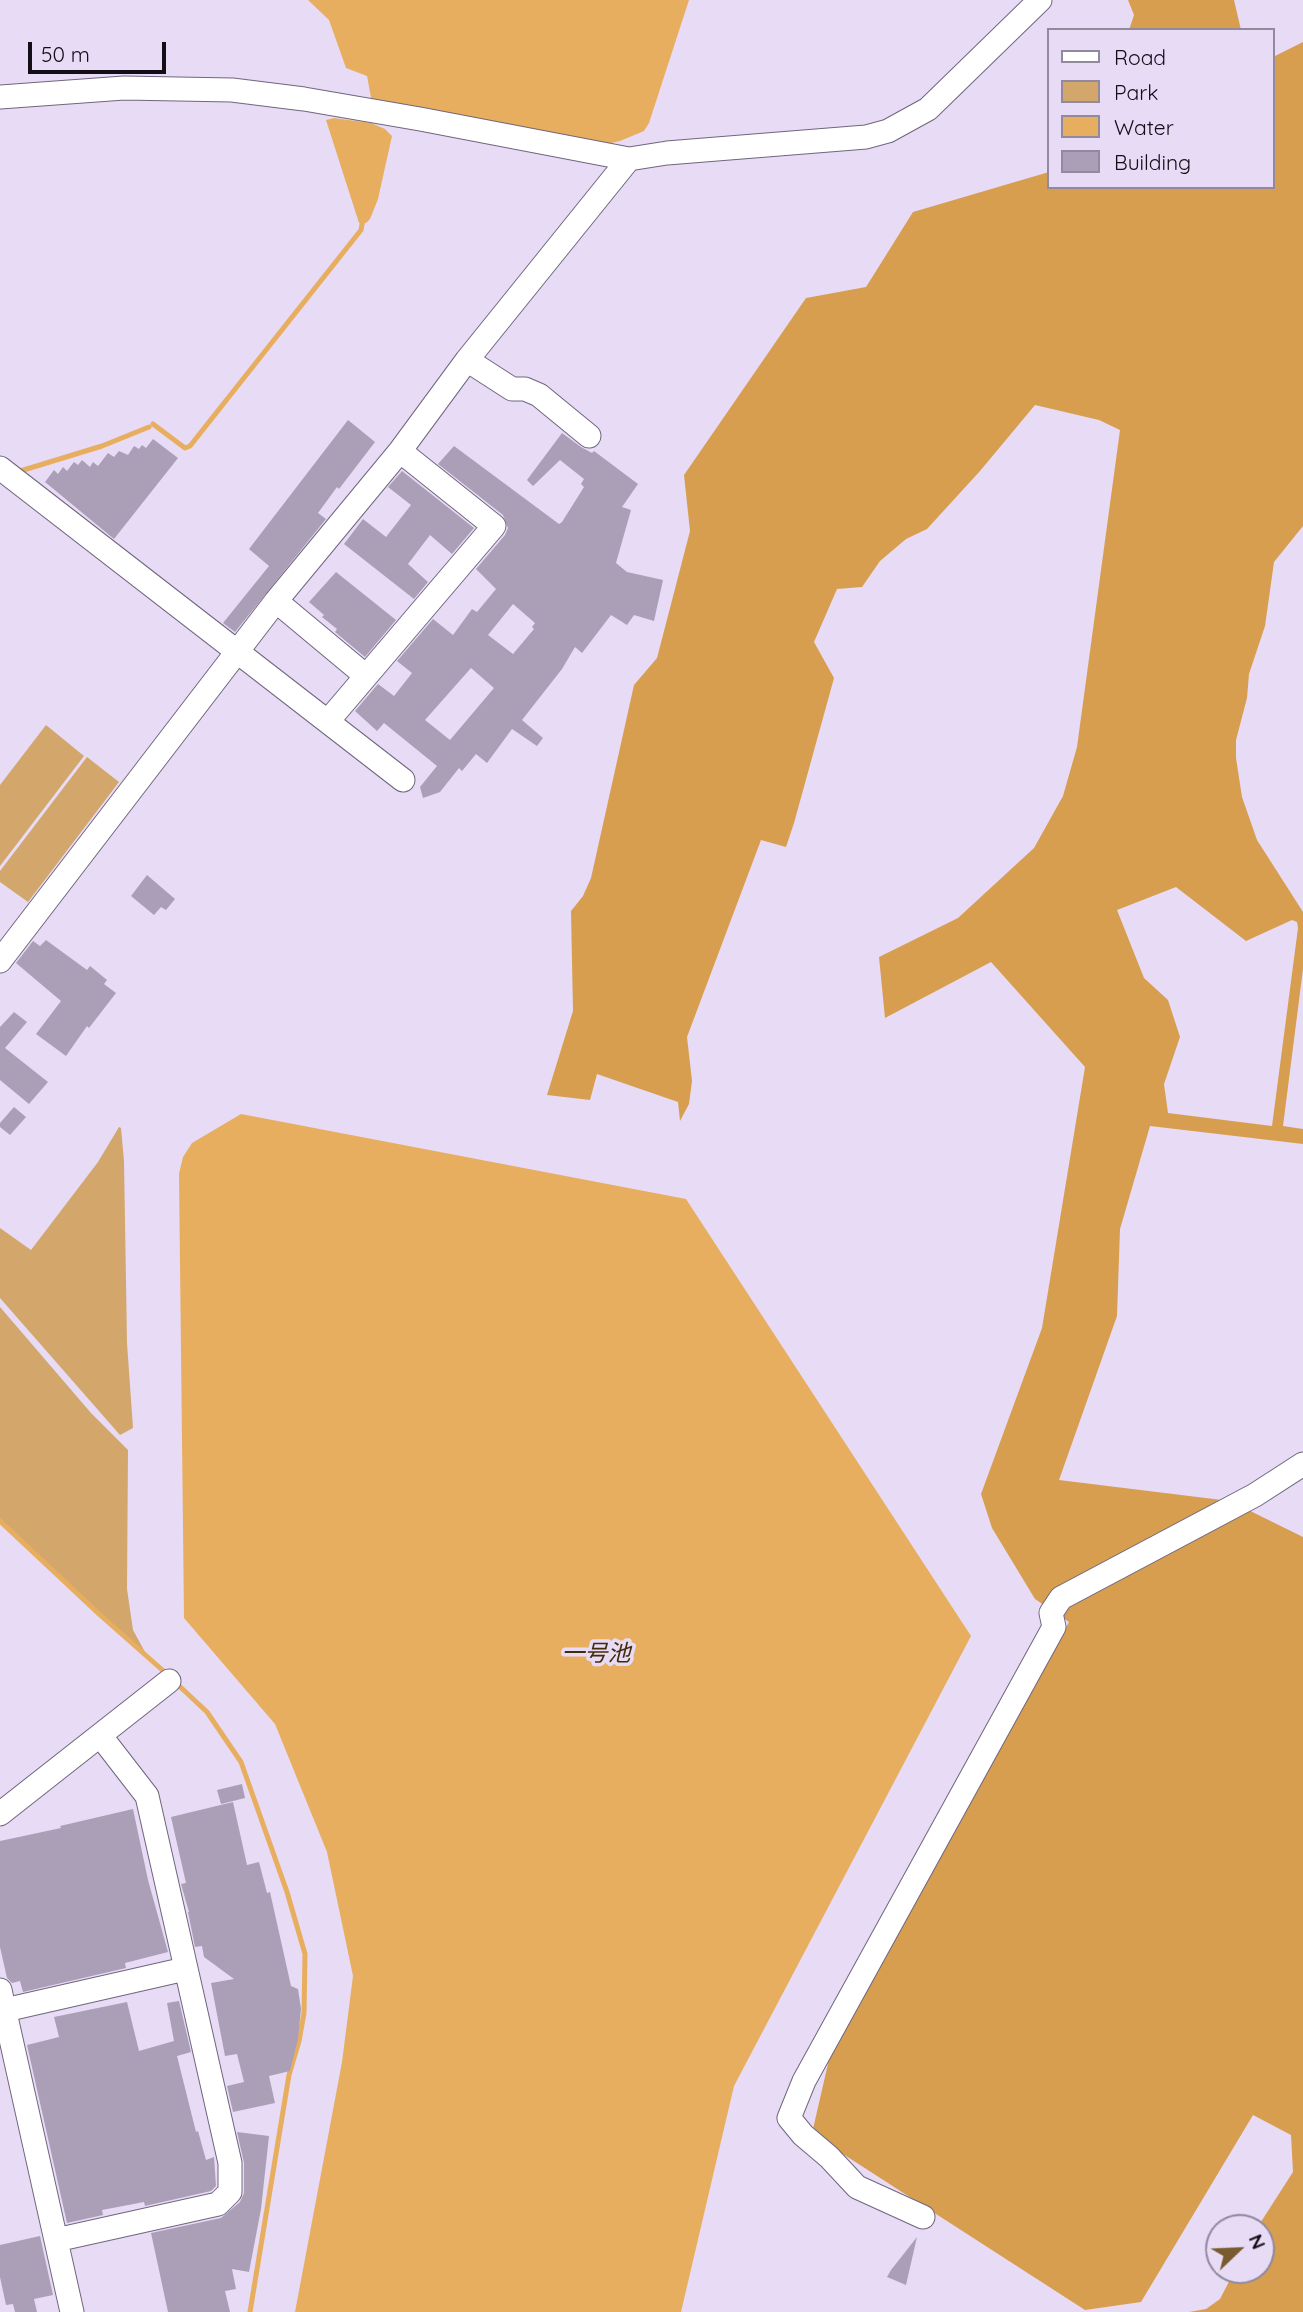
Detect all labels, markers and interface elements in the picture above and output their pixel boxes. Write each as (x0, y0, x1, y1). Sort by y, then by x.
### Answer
scale bar (32, 28, 170, 72)
legend (1048, 28, 1275, 189)
text: 50 m (41, 41, 90, 67)
text: Road (1114, 44, 1166, 70)
text: Park (1114, 79, 1158, 105)
text: Water (1114, 114, 1174, 140)
text: Building (1114, 149, 1191, 175)
water label: 一号池 (562, 1640, 630, 1668)
north arrow (1205, 2214, 1275, 2284)
text: N (1244, 2230, 1271, 2253)

